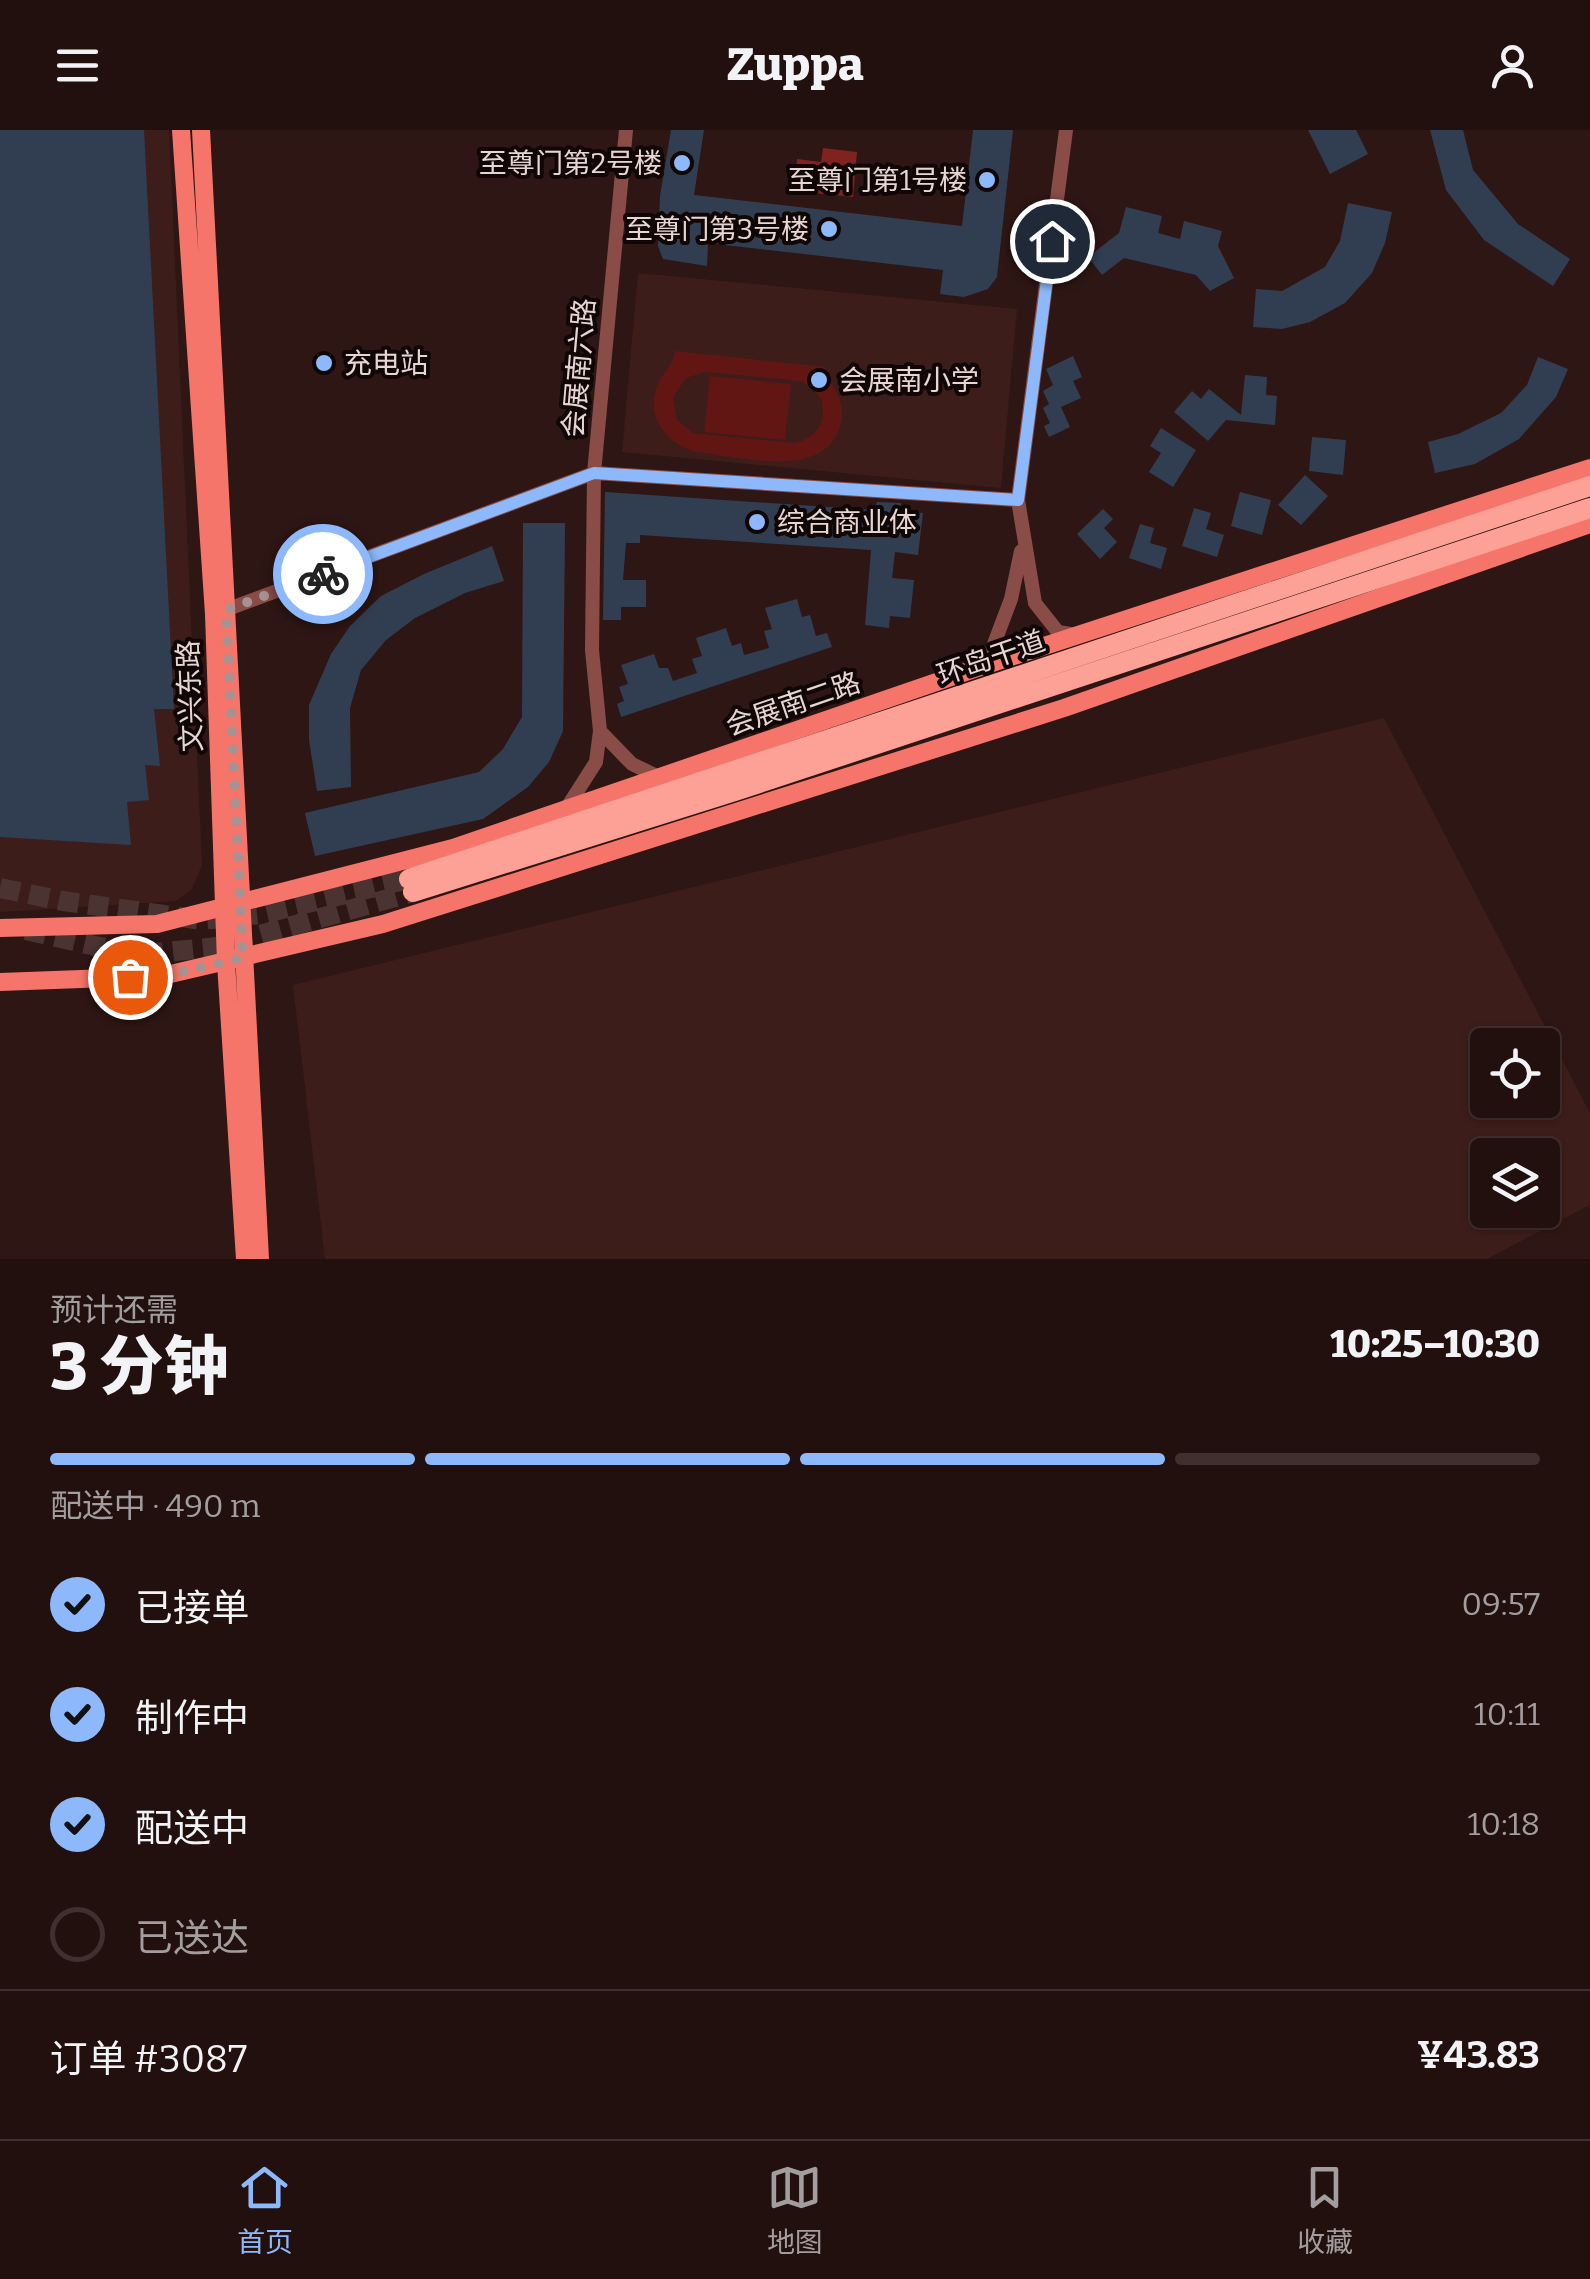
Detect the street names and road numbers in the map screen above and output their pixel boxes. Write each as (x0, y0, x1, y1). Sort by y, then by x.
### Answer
street label: 会展南六路 (556, 297, 602, 439)
street label: 环岛干道 (933, 624, 1049, 692)
street label: 文兴东路 (172, 639, 208, 753)
street label: 会展南二路 (721, 666, 865, 742)

